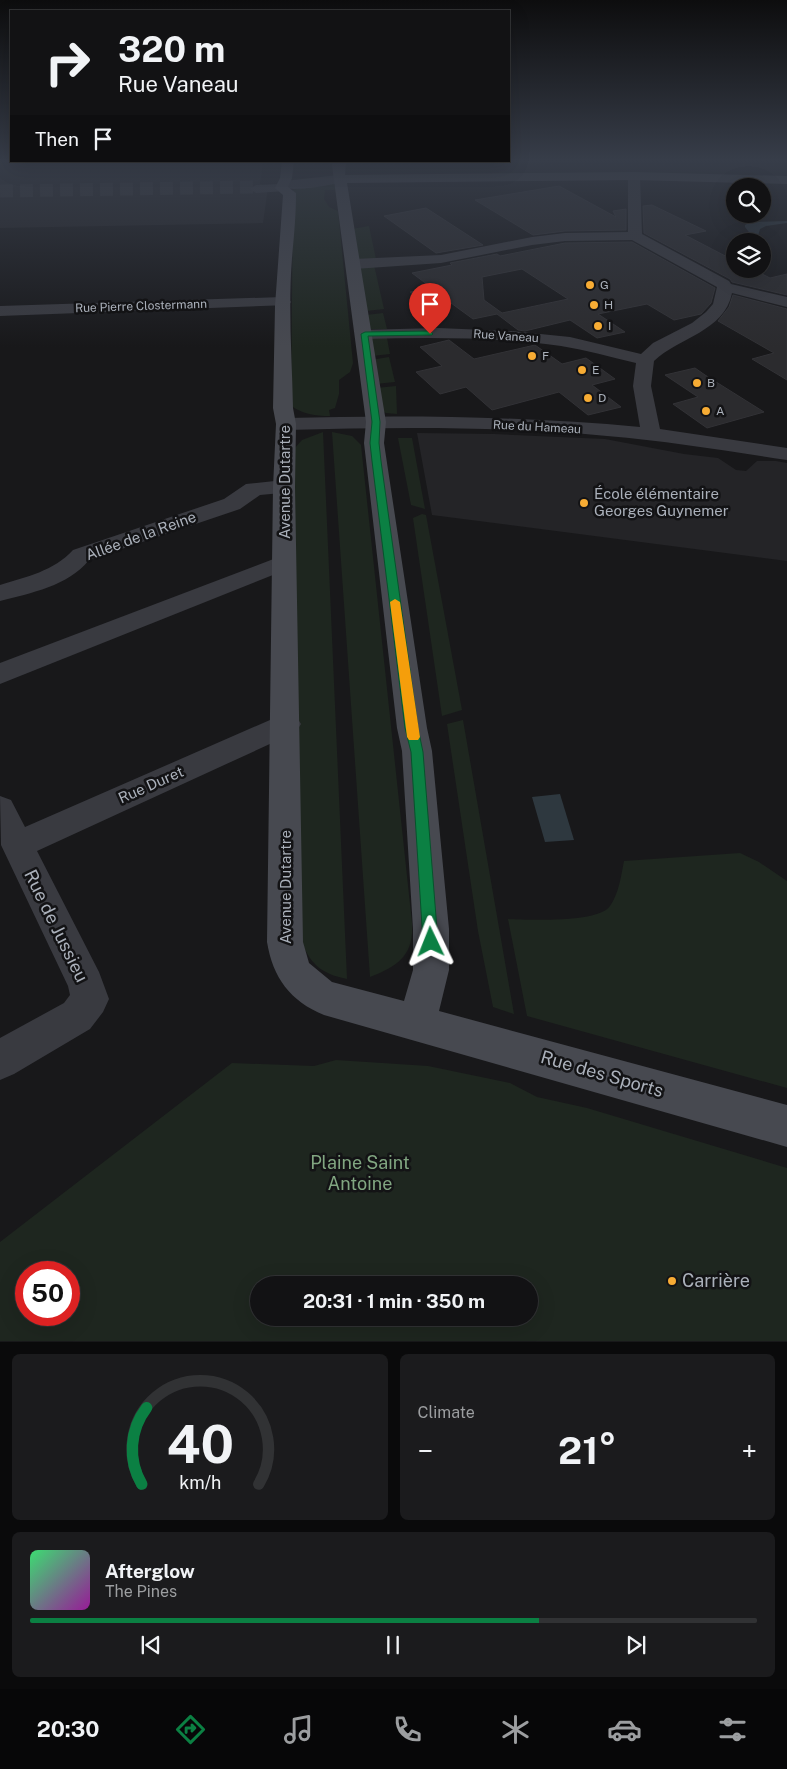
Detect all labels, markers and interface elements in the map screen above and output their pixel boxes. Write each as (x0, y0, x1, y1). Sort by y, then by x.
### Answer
text: 320 m (118, 29, 225, 70)
icon: right (35, 30, 100, 95)
text: Rue Vaneau (118, 71, 239, 97)
icon: arrive (89, 125, 117, 153)
text: Then (35, 128, 79, 150)
map controls (726, 178, 771, 278)
button: search (726, 178, 771, 223)
button: layers (726, 233, 771, 278)
place label: G (600, 278, 609, 292)
marker: G (584, 279, 596, 291)
pin (409, 283, 451, 334)
icon: arrive (416, 290, 444, 318)
street label: Rue Pierre Clostermann (75, 297, 207, 315)
place label: H (604, 298, 613, 312)
marker: H (588, 299, 600, 311)
place label: I (608, 319, 611, 333)
marker: I (592, 320, 604, 332)
street label: Rue Vaneau (473, 327, 539, 345)
place label: F (542, 349, 549, 363)
marker: F (526, 350, 538, 362)
place label: E (592, 363, 599, 377)
marker: E (576, 364, 588, 376)
place label: B (707, 376, 715, 390)
marker: B (691, 377, 703, 389)
place label: D (598, 391, 606, 405)
marker: D (582, 392, 594, 404)
place label: A (716, 404, 725, 418)
marker: A (700, 405, 712, 417)
street label: Rue du Hameau (493, 418, 581, 436)
street label: Avenue Dutartre (276, 425, 293, 539)
place label: École élémentaire Georges Guynemer (594, 485, 729, 519)
marker: École élémentaire Georges Guynemer (578, 497, 590, 509)
street label: Allée de la Reine (83, 508, 198, 563)
street label: Rue Duret (115, 763, 186, 806)
street label: Avenue Dutartre (277, 830, 294, 944)
street label: Rue de Jussieu (20, 866, 93, 985)
position arrow (404, 915, 456, 967)
street label: Rue des Sports (538, 1046, 666, 1101)
park label: Plaine Saint Antoine (310, 1152, 410, 1194)
speed limit sign: 50 (15, 1261, 80, 1326)
place label: Carrière (682, 1270, 750, 1291)
marker: Carrière (666, 1275, 678, 1287)
text: 20:31 · 1 min · 350 m (303, 1290, 485, 1312)
text: Climate (418, 1403, 475, 1422)
text: 40 (166, 1414, 234, 1475)
text: 21° (558, 1428, 616, 1473)
text: − (418, 1434, 433, 1467)
text: + (741, 1434, 757, 1467)
text: km/h (179, 1472, 221, 1493)
text: Afterglow (105, 1560, 195, 1582)
text: The Pines (105, 1582, 177, 1601)
icon: previous (137, 1631, 165, 1659)
icon: pause (379, 1631, 407, 1659)
icon: next (622, 1631, 650, 1659)
icon: directions (173, 1712, 208, 1747)
icon: music (281, 1712, 316, 1747)
icon: phone (390, 1712, 425, 1747)
icon: climate (498, 1712, 533, 1747)
icon: car (607, 1712, 642, 1747)
icon: filters (715, 1712, 750, 1747)
text: 20:30 (37, 1716, 100, 1742)

